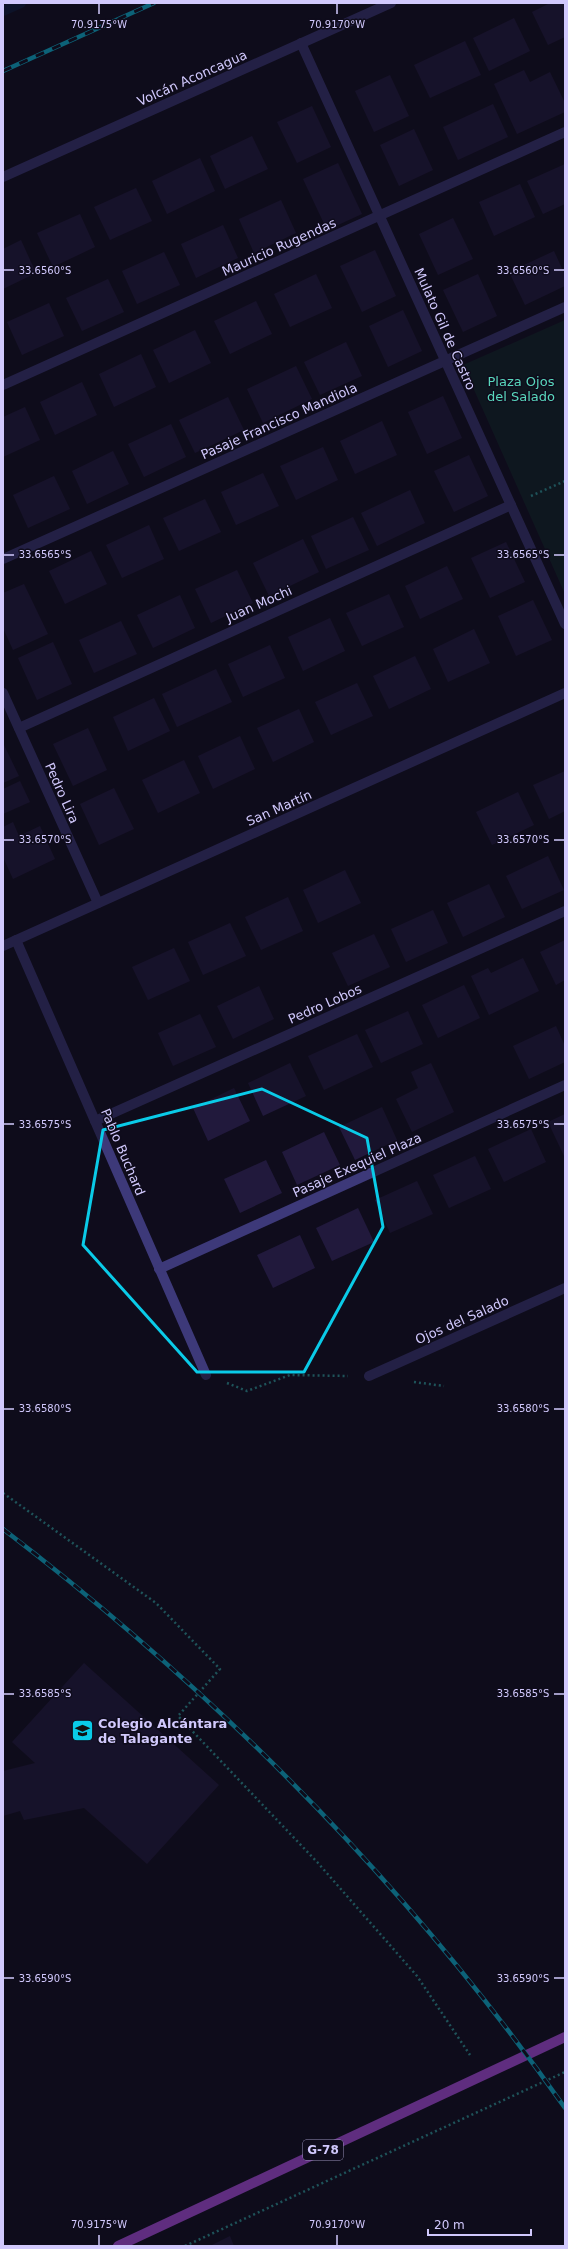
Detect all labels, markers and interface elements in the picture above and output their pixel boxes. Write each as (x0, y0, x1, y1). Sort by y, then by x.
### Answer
text: 70.9175°W (71, 19, 127, 30)
text: 70.9170°W (309, 19, 365, 30)
street label: Volcán Aconcagua (135, 47, 249, 109)
street label: Mauricio Rugendas (220, 215, 339, 279)
text: 33.6560°S (19, 265, 71, 276)
text: 33.6560°S (497, 265, 549, 276)
street label: Mulato Gil de Castro (411, 266, 479, 392)
park label: Plaza Ojos del Salado (487, 374, 555, 404)
street label: Pasaje Francisco Mandiola (199, 380, 359, 462)
text: 33.6565°S (19, 549, 71, 560)
text: 33.6565°S (497, 549, 549, 560)
street label: Juan Mochi (223, 583, 294, 626)
street label: Pedro Lira (42, 760, 82, 826)
street label: San Martín (244, 787, 314, 829)
text: 33.6570°S (19, 834, 71, 845)
text: 33.6570°S (497, 834, 549, 845)
street label: Pedro Lobos (286, 981, 364, 1027)
street label: Pablo Buchard (98, 1106, 148, 1198)
text: 33.6575°S (19, 1119, 71, 1130)
text: 33.6575°S (497, 1119, 549, 1130)
street label: Pasaje Exequiel Plaza (290, 1130, 424, 1200)
street label: Ojos del Salado (413, 1293, 511, 1347)
text: 33.6580°S (19, 1403, 71, 1414)
text: 33.6580°S (497, 1403, 549, 1414)
text: 33.6585°S (19, 1688, 71, 1699)
text: 33.6585°S (497, 1688, 549, 1699)
place label: Colegio Alcántara de Talagante (98, 1716, 227, 1746)
school or university icon: Colegio Alcántara de Talagante (69, 1717, 95, 1743)
text: 33.6590°S (19, 1973, 71, 1984)
text: 33.6590°S (497, 1973, 549, 1984)
road number: G-78 (303, 2140, 343, 2160)
scale bar (428, 2211, 531, 2237)
text: 20 m (434, 2218, 465, 2232)
text: 70.9175°W (71, 2219, 127, 2230)
text: 70.9170°W (309, 2219, 365, 2230)

